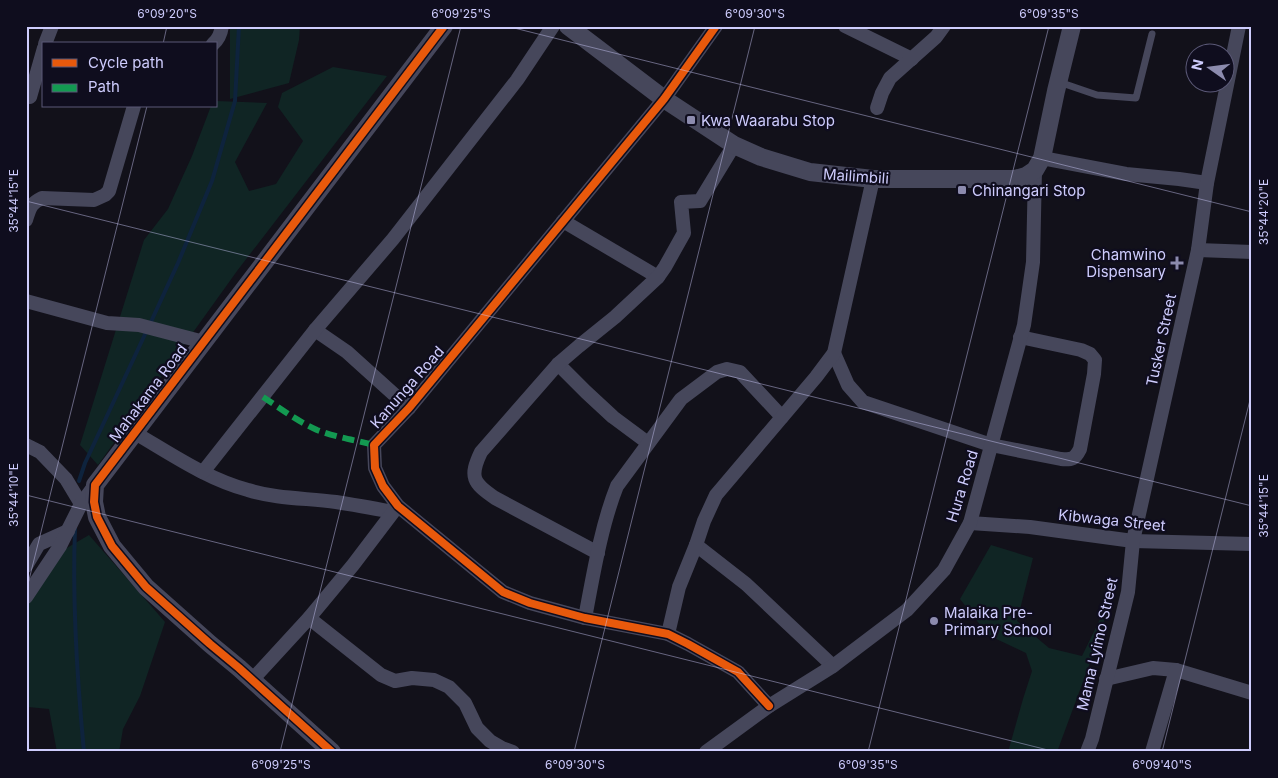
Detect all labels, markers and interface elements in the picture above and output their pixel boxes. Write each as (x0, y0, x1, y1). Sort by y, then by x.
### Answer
text: 6°09'20"S (137, 6, 197, 21)
text: 6°09'25"S (431, 6, 491, 21)
text: 6°09'30"S (725, 6, 785, 21)
text: 6°09'35"S (1019, 6, 1079, 21)
legend (42, 42, 218, 108)
north arrow (1186, 42, 1236, 92)
text: Cycle path (88, 53, 164, 72)
text: N (1187, 58, 1206, 72)
text: Path (88, 77, 120, 96)
place label: Kwa Waarabu Stop (701, 111, 835, 130)
marker: Kwa Waarabu Stop (685, 114, 697, 126)
street label: Mailimbili (822, 164, 890, 188)
text: 35°44'15"E (6, 169, 21, 233)
text: 35°44'20"E (1256, 179, 1271, 245)
place label: Chinangari Stop (972, 181, 1086, 200)
marker: Chinangari Stop (956, 184, 968, 196)
place label: Chamwino Dispensary (1086, 245, 1167, 281)
marker: Chamwino Dispensary (1170, 256, 1184, 270)
street label: Tusker Street (1142, 292, 1180, 388)
street label: Mahakama Road (105, 340, 191, 446)
street label: Kanunga Road (366, 342, 448, 432)
street label: Hura Road (942, 448, 982, 524)
text: 35°44'10"E (6, 463, 21, 527)
text: 35°44'15"E (1256, 474, 1271, 538)
street label: Kibwaga Street (1057, 505, 1167, 535)
street label: Mama Lyimo Street (1072, 576, 1122, 712)
place label: Malaika Pre- Primary School (944, 603, 1052, 639)
marker: Malaika Pre- Primary School (928, 615, 940, 627)
text: 6°09'25"S (251, 757, 311, 772)
text: 6°09'30"S (545, 757, 605, 772)
text: 6°09'35"S (838, 757, 898, 772)
text: 6°09'40"S (1132, 757, 1192, 772)

